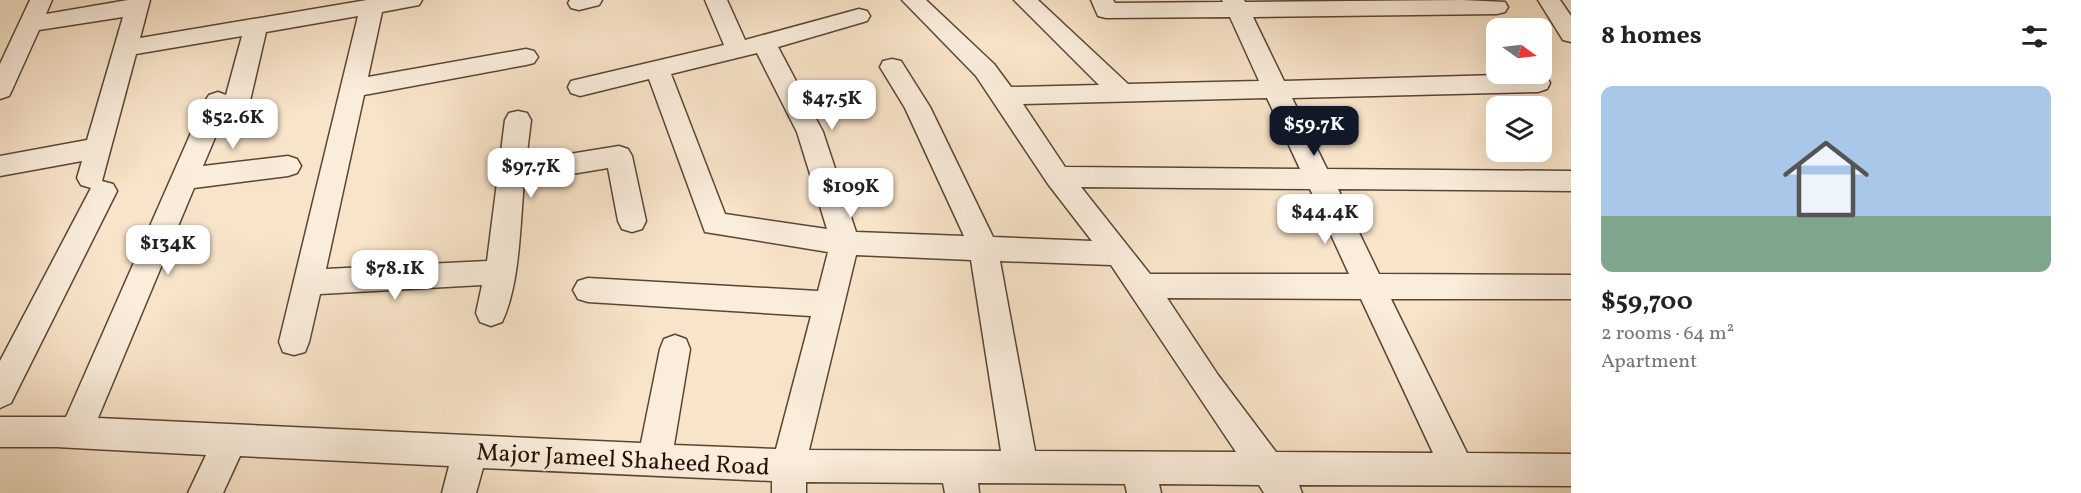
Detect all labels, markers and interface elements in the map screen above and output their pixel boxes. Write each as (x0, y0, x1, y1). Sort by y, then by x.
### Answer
north arrow (1486, 18, 1552, 84)
map controls (1486, 18, 1552, 162)
text: 8 homes (1601, 18, 1702, 54)
icon: filters (2018, 20, 2051, 53)
pin: $47.5K (783, 80, 881, 131)
text: $47.5K (802, 85, 862, 113)
button: layers (1486, 96, 1552, 162)
pin: $52.6K (184, 99, 282, 150)
text: $52.6K (202, 104, 264, 132)
pin: $59.7K (1265, 106, 1363, 157)
text: $59.7K (1284, 111, 1344, 139)
icon: home (1772, 125, 1880, 233)
pin: $97.7K (482, 148, 580, 199)
text: $97.7K (502, 153, 560, 181)
pin: $109K (809, 168, 893, 219)
text: $109K (822, 173, 880, 201)
pin: $44.4K (1276, 194, 1374, 245)
text: $44.4K (1291, 199, 1359, 227)
pin: $134K (126, 225, 210, 276)
text: $134K (140, 230, 196, 258)
pin: $78.1K (346, 250, 444, 301)
text: $78.1K (365, 255, 425, 283)
text: $59,700 (1601, 284, 1693, 320)
text: 2 rooms · 64 m² (1601, 320, 1734, 348)
text: Apartment (1601, 348, 1697, 376)
street label: Major Jameel Shaheed Road (475, 436, 770, 486)

